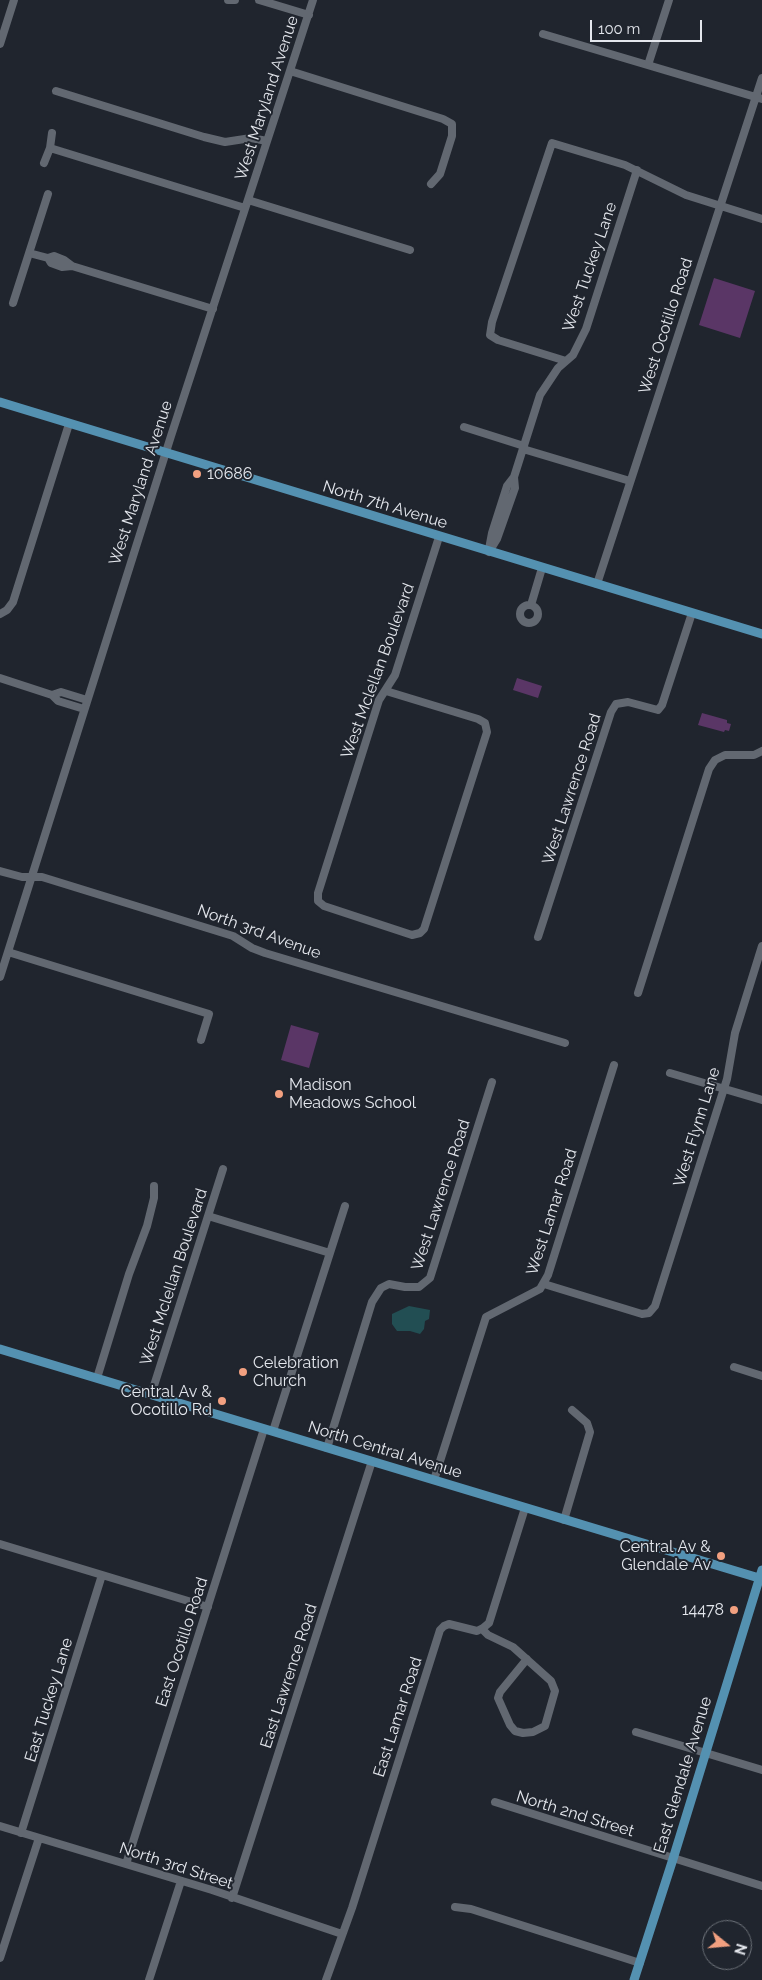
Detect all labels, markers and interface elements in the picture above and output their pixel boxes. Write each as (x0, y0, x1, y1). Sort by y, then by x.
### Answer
scale bar (592, 10, 704, 42)
street label: West Maryland Avenue (231, 13, 303, 183)
text: 100 m (598, 20, 640, 38)
street label: West Tuckey Lane (559, 200, 621, 334)
street label: West Ocotillo Road (635, 256, 697, 396)
street label: West Maryland Avenue (105, 398, 177, 568)
place label: 10686 (207, 464, 252, 484)
marker: 10686 (191, 468, 203, 480)
street label: North 7th Avenue (320, 477, 450, 533)
street label: West Mclellan Boulevard (337, 581, 419, 761)
street label: West Lawrence Road (539, 711, 605, 867)
street label: North 3rd Avenue (195, 901, 323, 963)
street label: West Flynn Lane (670, 1065, 724, 1189)
place label: Madison Meadows School (289, 1075, 416, 1113)
marker: Madison Meadows School (273, 1088, 285, 1100)
street label: West Lawrence Road (408, 1117, 474, 1273)
street label: West Lamar Road (523, 1146, 581, 1278)
street label: West Mclellan Boulevard (136, 1186, 212, 1368)
place label: Celebration Church (253, 1353, 339, 1391)
marker: Celebration Church (237, 1366, 249, 1378)
place label: Central Av & Ocotillo Rd (121, 1382, 212, 1420)
marker: Central Av & Ocotillo Rd (216, 1395, 228, 1407)
street label: North Central Avenue (306, 1417, 464, 1483)
place label: Central Av & Glendale Av (620, 1537, 711, 1575)
marker: Central Av & Glendale Av (715, 1550, 727, 1562)
street label: East Ocotillo Road (152, 1575, 212, 1709)
place label: 14478 (682, 1600, 724, 1620)
street label: East Lawrence Road (257, 1601, 321, 1751)
marker: 14478 (728, 1604, 740, 1616)
street label: East Tuckey Lane (21, 1636, 77, 1764)
street label: East Lamar Road (370, 1655, 426, 1779)
street label: East Glendale Avenue (650, 1694, 716, 1856)
street label: North 2nd Street (514, 1787, 636, 1841)
street label: North 3rd Street (117, 1839, 235, 1893)
north arrow (702, 1920, 752, 1970)
text: N (731, 1942, 750, 1957)

